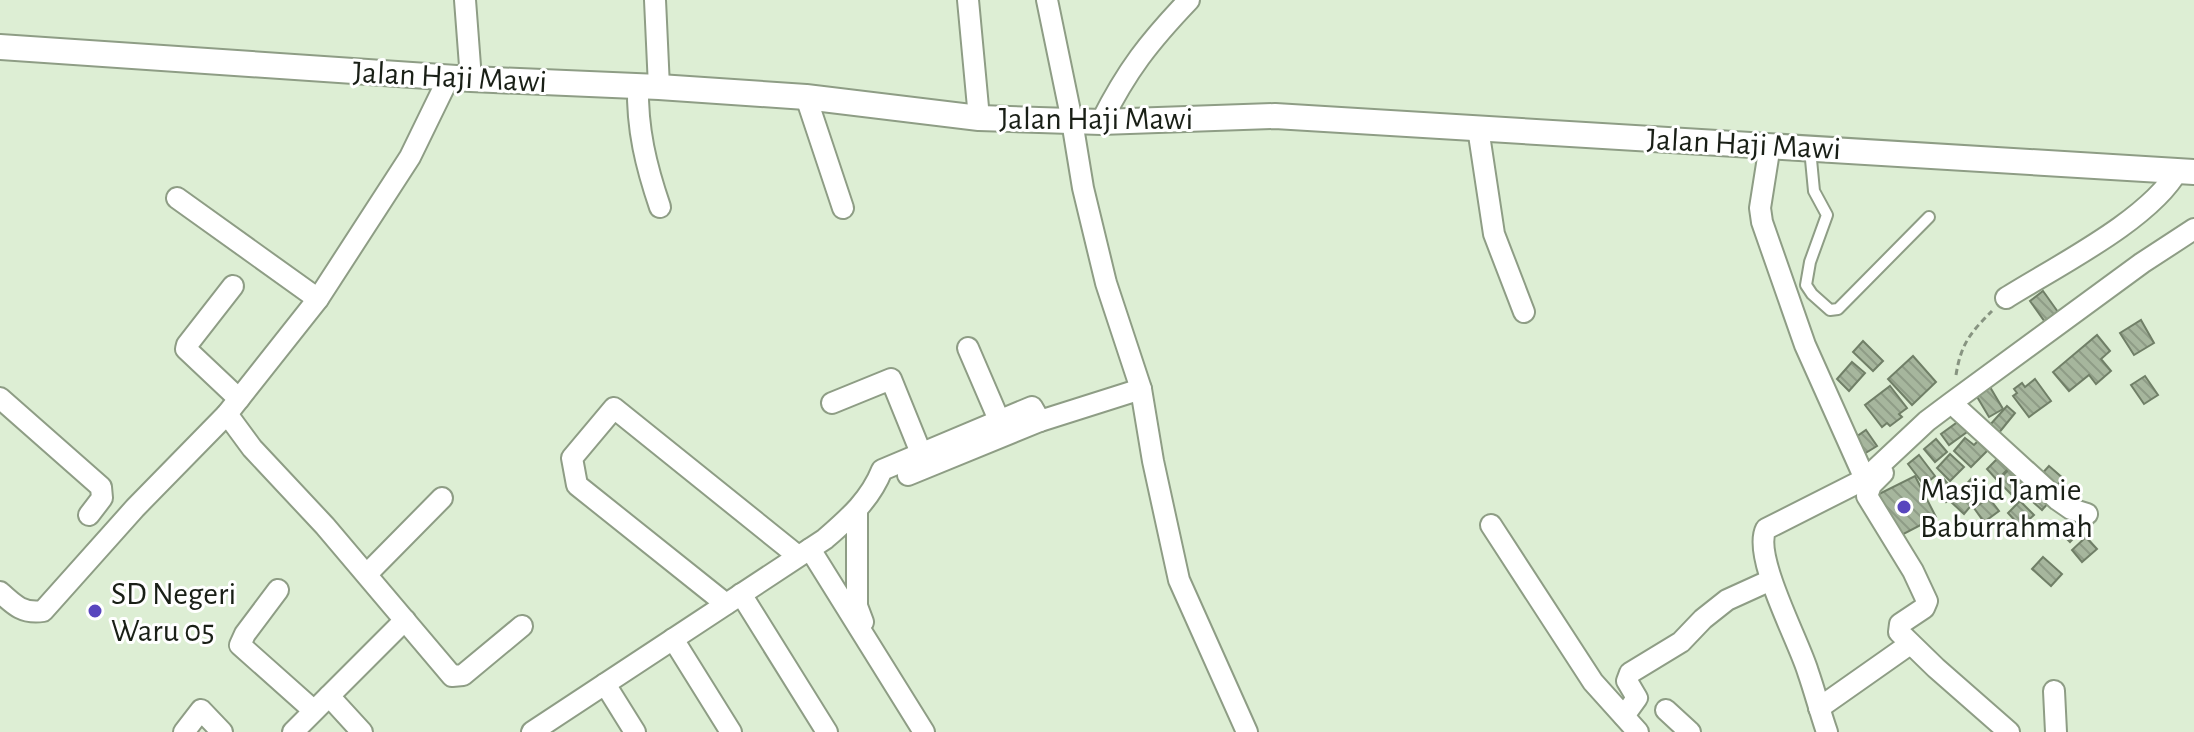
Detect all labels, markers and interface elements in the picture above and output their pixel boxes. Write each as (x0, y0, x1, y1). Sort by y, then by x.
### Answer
street label: Jalan Haji Mawi (352, 56, 548, 98)
street label: Jalan Haji Mawi (999, 103, 1193, 135)
street label: Jalan Haji Mawi (1646, 123, 1842, 165)
place label: Masjid Jamie Baburrahmah (1920, 474, 2093, 543)
marker: Masjid Jamie Baburrahmah (1895, 498, 1913, 516)
place label: SD Negeri Waru 05 (111, 578, 236, 647)
marker: SD Negeri Waru 05 (86, 602, 104, 620)

